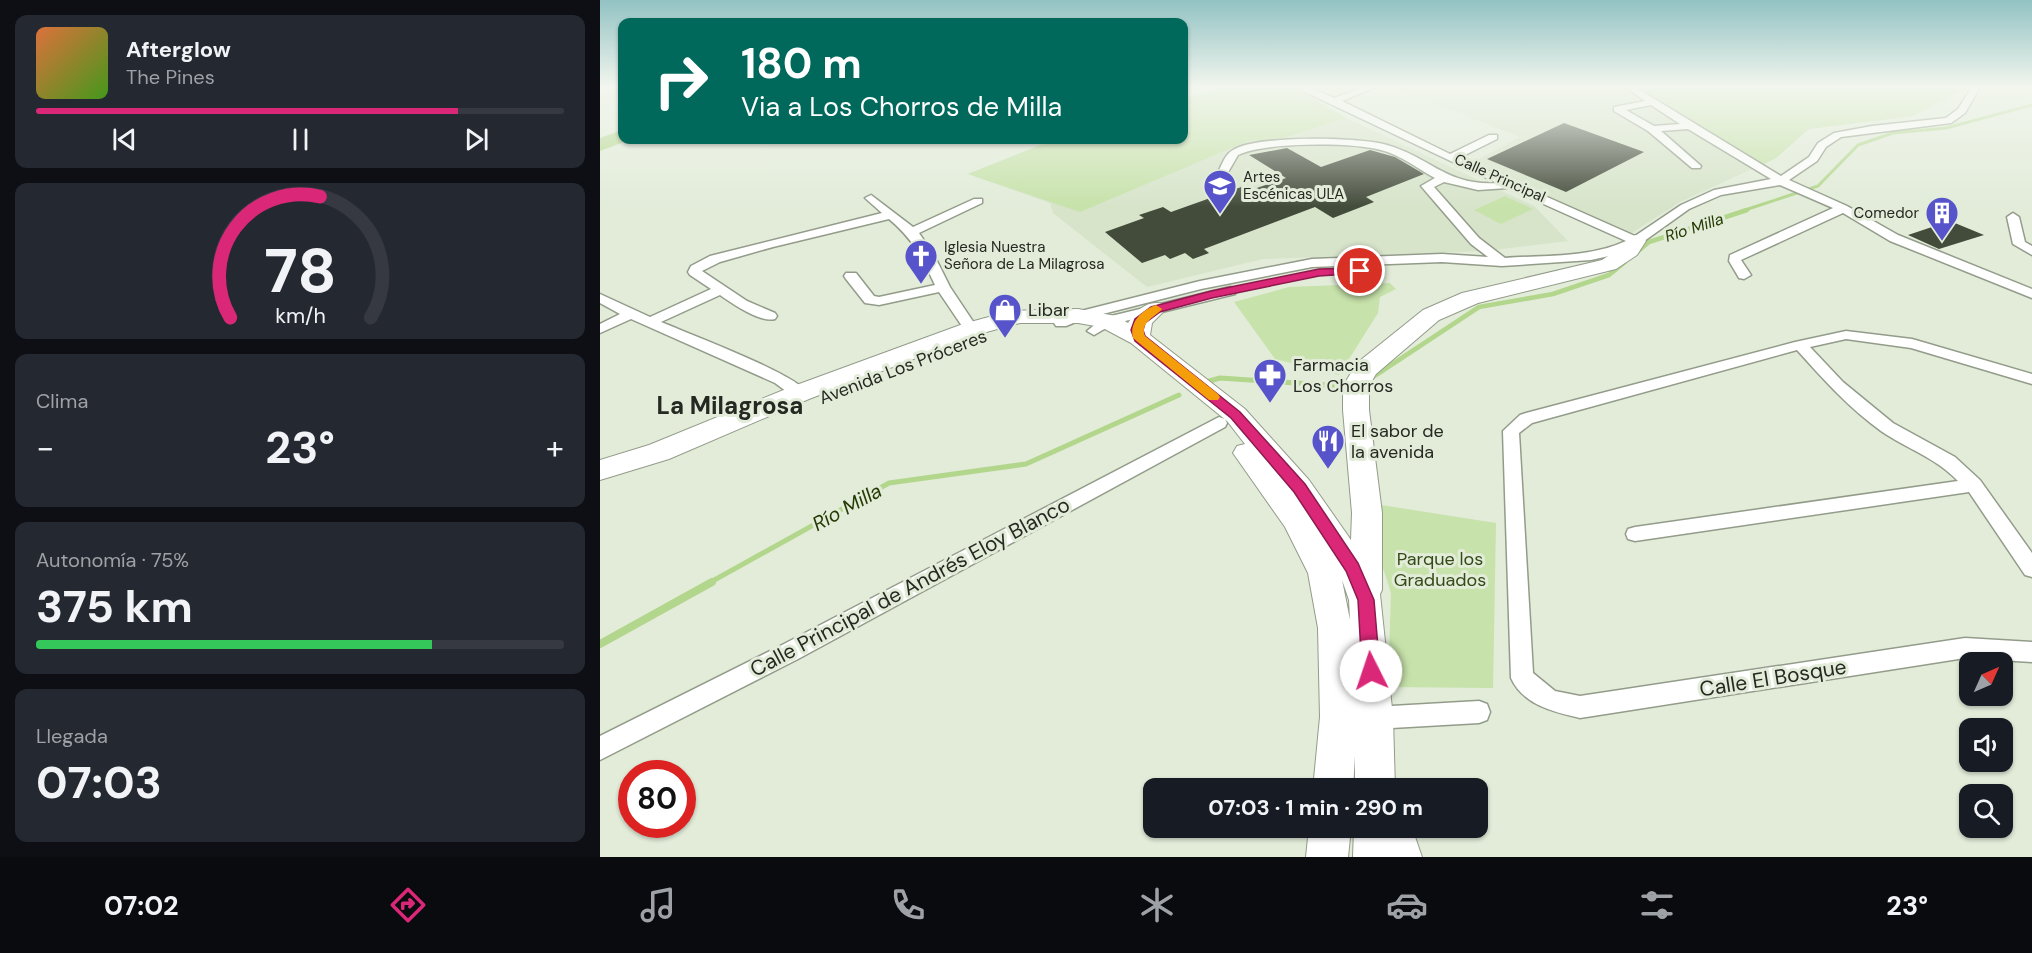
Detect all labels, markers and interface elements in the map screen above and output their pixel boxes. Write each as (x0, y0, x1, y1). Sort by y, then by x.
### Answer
text: Afterglow (126, 35, 231, 64)
text: 180 m (741, 36, 862, 91)
icon: right (642, 42, 720, 120)
text: The Pines (126, 64, 215, 90)
text: Via a Los Chorros de Milla (741, 89, 1062, 124)
icon: previous (108, 123, 141, 156)
icon: pause (284, 123, 317, 156)
icon: next (460, 123, 493, 156)
street label: Calle Principal (1451, 149, 1549, 207)
place label: Artes Escénicas ULA (1243, 167, 1344, 204)
school or university icon: Artes Escénicas ULA (1202, 168, 1238, 215)
building icon: Comedor (1924, 195, 1960, 242)
place label: Comedor (1854, 203, 1919, 223)
water label: Río Milla (1662, 208, 1726, 247)
text: 78 (264, 230, 336, 311)
place label: Iglesia Nuestra Señora de La Milagrosa (944, 237, 1104, 274)
church icon: Iglesia Nuestra Señora de La Milagrosa (903, 238, 939, 285)
pin (1334, 245, 1385, 296)
icon: arrive (1343, 254, 1376, 287)
shop icon: Libar (987, 292, 1023, 339)
place label: Libar (1028, 298, 1070, 322)
text: km/h (275, 302, 325, 330)
street label: Avenida Los Próceres (816, 324, 990, 410)
place label: Farmacia Los Chorros (1293, 353, 1393, 398)
pharmacy icon: Farmacia Los Chorros (1252, 357, 1288, 404)
text: Clima (36, 388, 88, 414)
district label: La Milagrosa (657, 390, 803, 421)
text: 23° (265, 418, 335, 477)
place label: El sabor de la avenida (1351, 419, 1444, 464)
restaurant icon: El sabor de la avenida (1310, 423, 1346, 470)
text: − (36, 426, 54, 469)
text: + (546, 426, 564, 469)
water label: Río Milla (808, 477, 886, 537)
street label: Calle Principal de Andrés Eloy Blanco (745, 491, 1075, 683)
text: Autonomía · 75% (36, 547, 189, 573)
park label: Parque los Graduados (1394, 547, 1486, 592)
text: 375 km (36, 577, 193, 636)
position arrow (1339, 639, 1403, 703)
north arrow (1959, 652, 2013, 706)
map controls (1959, 652, 2013, 838)
street label: Calle El Bosque (1698, 653, 1848, 703)
button: sound (1959, 718, 2013, 772)
text: Llegada (36, 723, 108, 749)
text: 07:03 (36, 753, 162, 812)
speed limit sign: 80 (618, 760, 696, 838)
button: search (1959, 784, 2013, 838)
text: 07:03 · 1 min · 290 m (1208, 793, 1423, 822)
icon: directions (387, 884, 429, 926)
icon: music (637, 884, 679, 926)
icon: phone (887, 884, 929, 926)
icon: climate (1136, 884, 1178, 926)
icon: car (1386, 884, 1428, 926)
icon: filters (1636, 884, 1678, 926)
text: 07:02 (104, 888, 179, 923)
text: 23° (1886, 888, 1928, 923)

